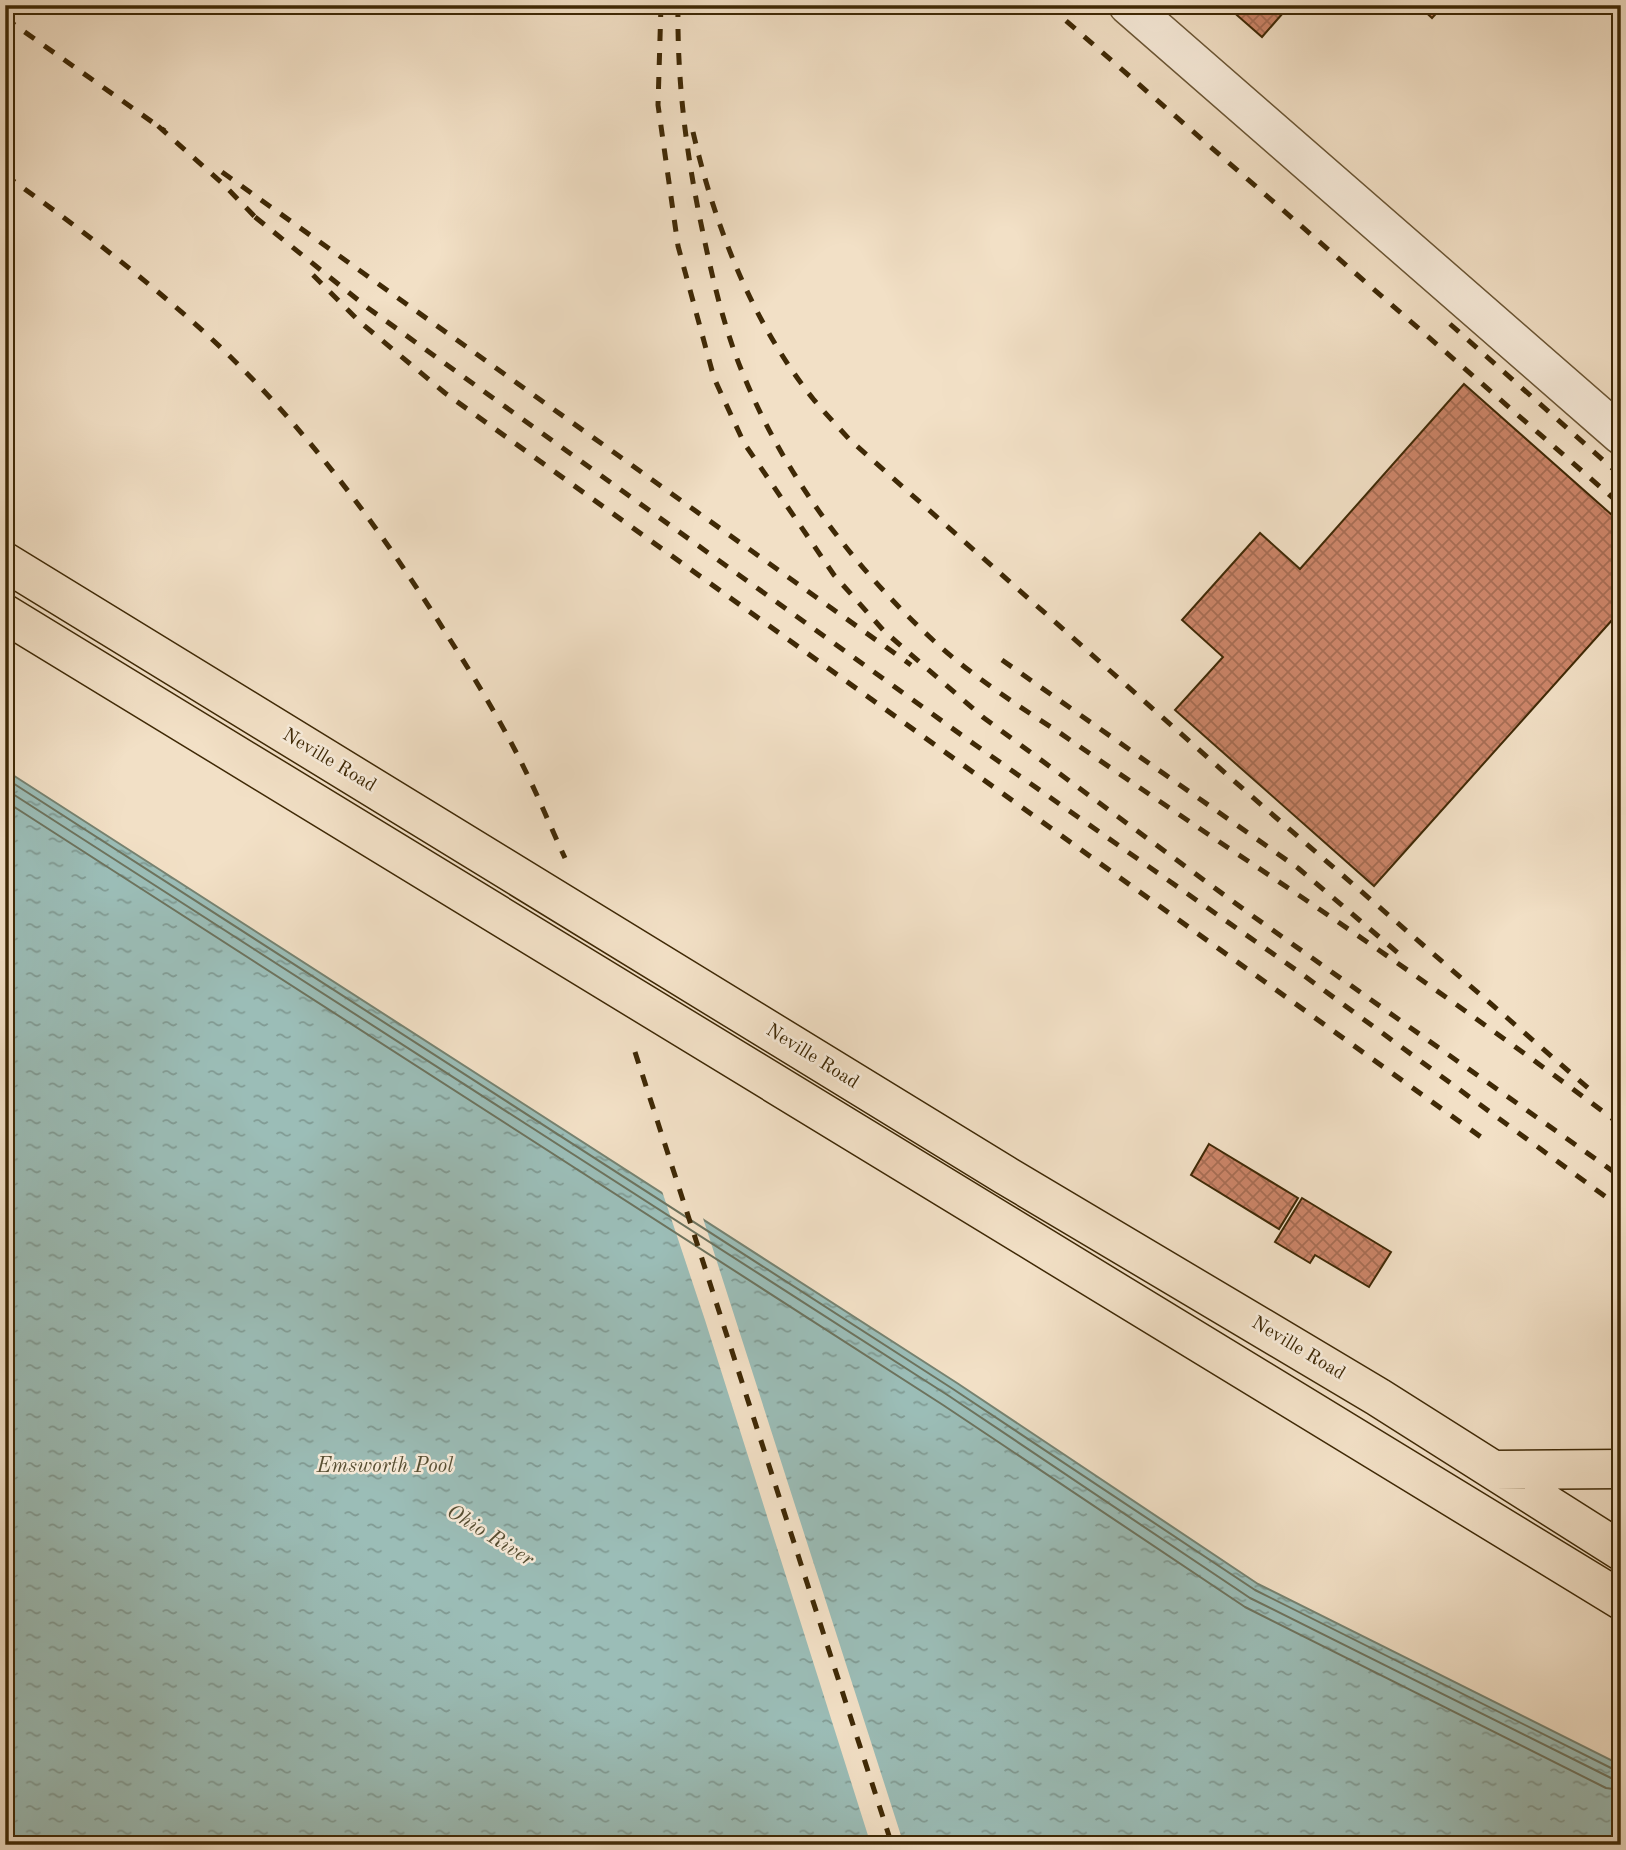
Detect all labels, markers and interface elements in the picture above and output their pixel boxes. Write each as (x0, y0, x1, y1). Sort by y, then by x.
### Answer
street label: Neville Road (279, 726, 379, 796)
street label: Neville Road (762, 1021, 862, 1093)
street label: Neville Road (1248, 1314, 1348, 1384)
water label: Emsworth Pool (316, 1456, 453, 1477)
water label: Ohio River (443, 1501, 538, 1571)

